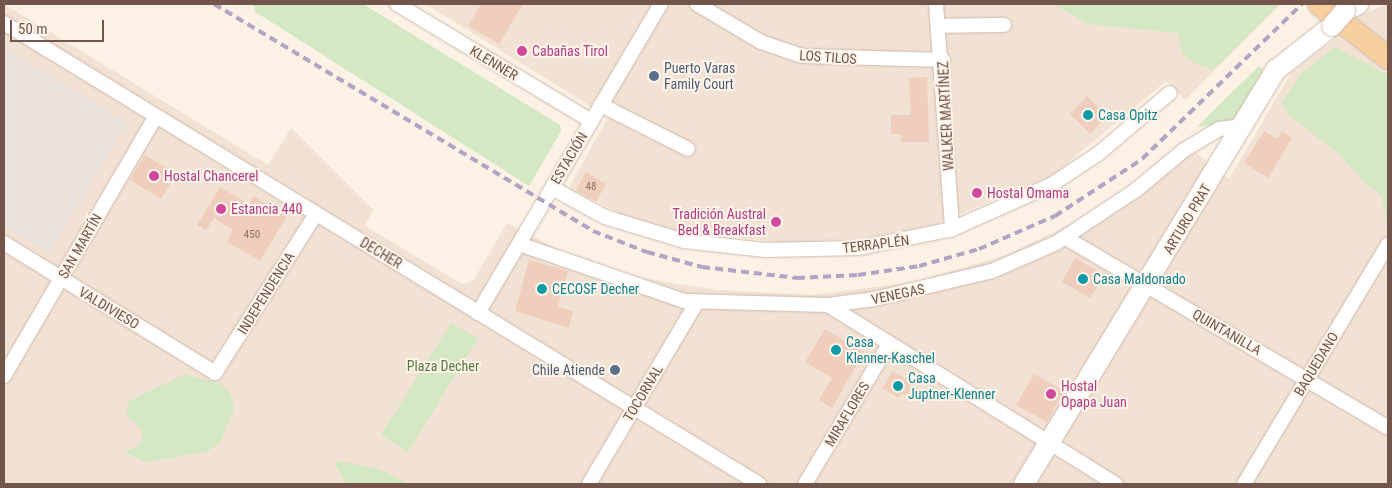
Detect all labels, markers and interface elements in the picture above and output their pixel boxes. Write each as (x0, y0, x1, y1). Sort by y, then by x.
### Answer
scale bar (12, 10, 106, 42)
text: 50 m (18, 20, 48, 38)
street label: KLENNER (467, 42, 521, 84)
place label: Cabañas Tirol (532, 43, 608, 59)
marker: Cabañas Tirol (516, 45, 528, 57)
street label: LOS TILOS (799, 47, 857, 67)
place label: Puerto Varas Family Court (664, 60, 735, 92)
street label: WALKER MARTÍNEZ (935, 61, 957, 171)
marker: Puerto Varas Family Court (648, 70, 660, 82)
place label: Casa Opitz (1098, 107, 1158, 123)
marker: Casa Opitz (1082, 109, 1094, 121)
street label: ESTACIÓN (547, 129, 591, 187)
place label: Hostal Chancerel (164, 168, 258, 184)
marker: Hostal Chancerel (148, 170, 160, 182)
house number: 48 (586, 180, 596, 194)
street label: ARTURO PRAT (1159, 181, 1215, 257)
place label: Hostal Omama (987, 185, 1069, 201)
marker: Hostal Omama (971, 187, 983, 199)
place label: Estancia 440 (231, 201, 302, 217)
marker: Estancia 440 (215, 203, 227, 215)
place label: Tradición Austral Bed & Breakfast (672, 206, 766, 238)
street label: SAN MARTÍN (55, 210, 105, 282)
marker: Tradición Austral Bed & Breakfast (770, 216, 782, 228)
house number: 450 (244, 228, 260, 242)
street label: TERRAPLÉN (842, 232, 910, 256)
street label: DECHER (357, 234, 405, 272)
street label: INDEPENDENCIA (234, 249, 298, 337)
place label: Casa Maldonado (1093, 271, 1186, 287)
marker: Casa Maldonado (1077, 273, 1089, 285)
street label: VENEGAS (870, 280, 926, 308)
place label: CECOSF Decher (552, 281, 639, 297)
street label: VALDIVIESO (76, 283, 142, 333)
marker: CECOSF Decher (536, 283, 548, 295)
street label: QUINTANILLA (1190, 306, 1264, 358)
street label: BAQUEDANO (1290, 329, 1342, 399)
place label: Casa Klenner-Kaschel (846, 334, 935, 367)
marker: Casa Klenner-Kaschel (830, 344, 842, 356)
park label: Plaza Decher (407, 358, 479, 374)
place label: Chile Atiende (532, 362, 605, 378)
street label: TOCORNAL (620, 362, 666, 424)
marker: Chile Atiende (609, 364, 621, 376)
place label: Casa Juptner-Klenner (908, 370, 995, 402)
place label: Hostal Opapa Juan (1061, 378, 1127, 411)
street label: MIRAFLORES (821, 379, 873, 449)
marker: Casa Juptner-Klenner (892, 380, 904, 392)
marker: Hostal Opapa Juan (1045, 388, 1057, 400)

